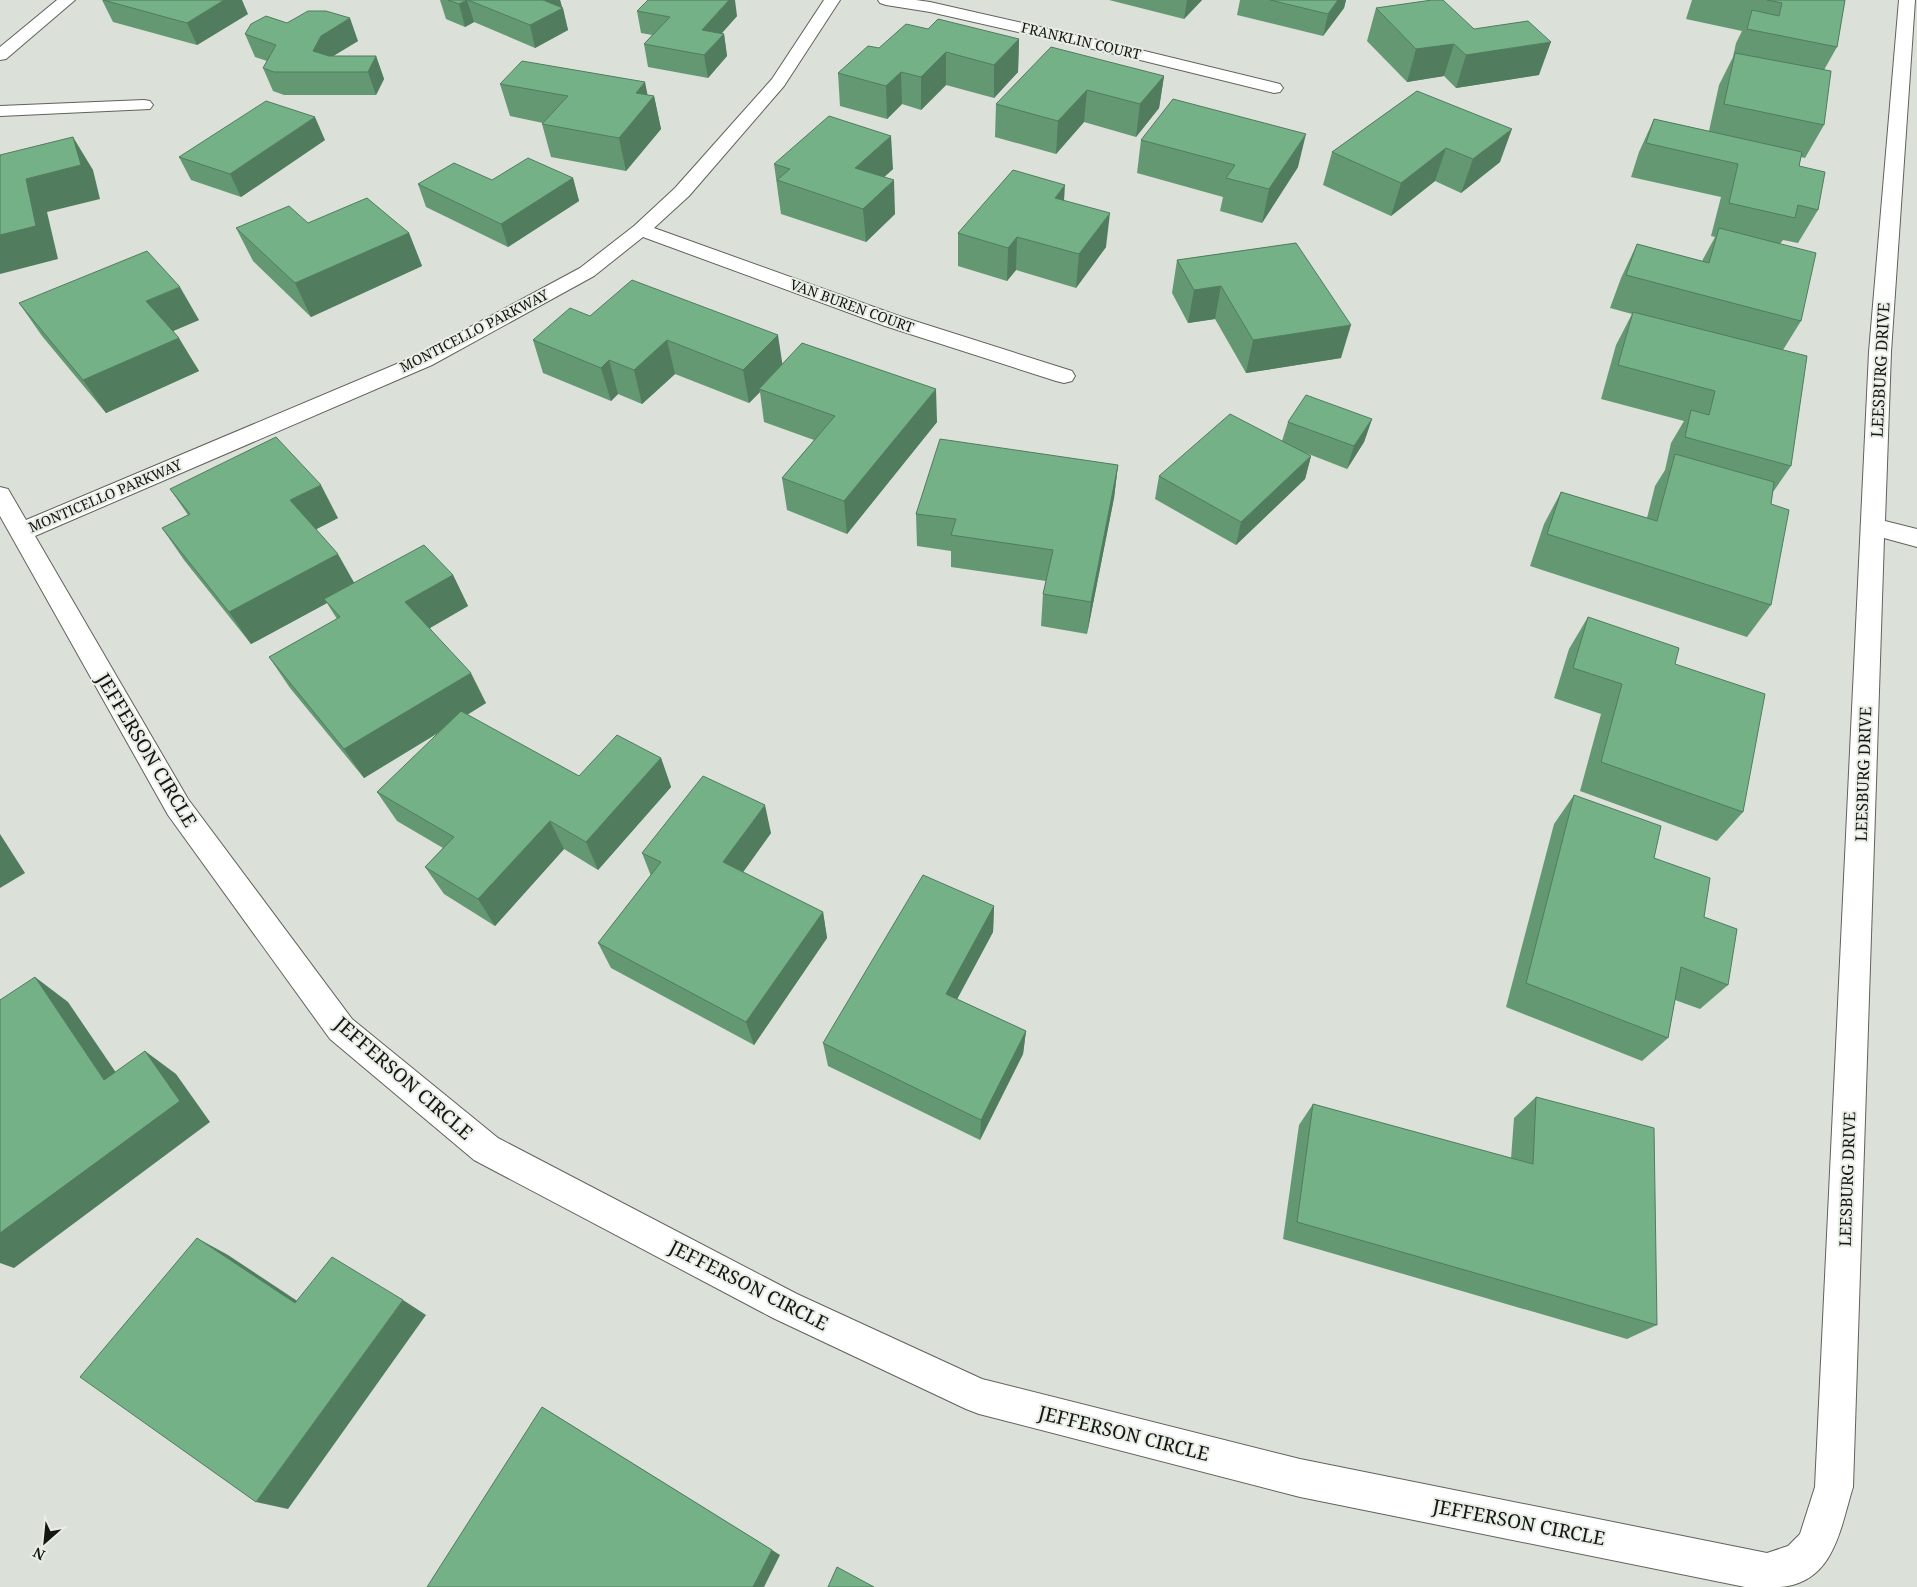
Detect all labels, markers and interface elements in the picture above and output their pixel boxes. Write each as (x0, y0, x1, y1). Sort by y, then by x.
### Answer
street label: FRANKLIN COURT (1019, 17, 1143, 64)
street label: VAN BUREN COURT (788, 274, 917, 337)
street label: MONTICELLO PARKWAY (396, 285, 552, 376)
street label: LEESBURG DRIVE (1865, 302, 1895, 438)
street label: MONTICELLO PARKWAY (25, 455, 185, 536)
street label: JEFFERSON CIRCLE (90, 667, 203, 832)
street label: LEESBURG DRIVE (1850, 706, 1876, 842)
street label: JEFFERSON CIRCLE (329, 1010, 479, 1145)
street label: LEESBURG DRIVE (1834, 1111, 1860, 1247)
street label: JEFFERSON CIRCLE (664, 1233, 833, 1336)
street label: JEFFERSON CIRCLE (1035, 1399, 1212, 1467)
street label: JEFFERSON CIRCLE (1430, 1492, 1608, 1552)
north arrow (20, 1517, 70, 1567)
text: N (30, 1543, 48, 1565)

